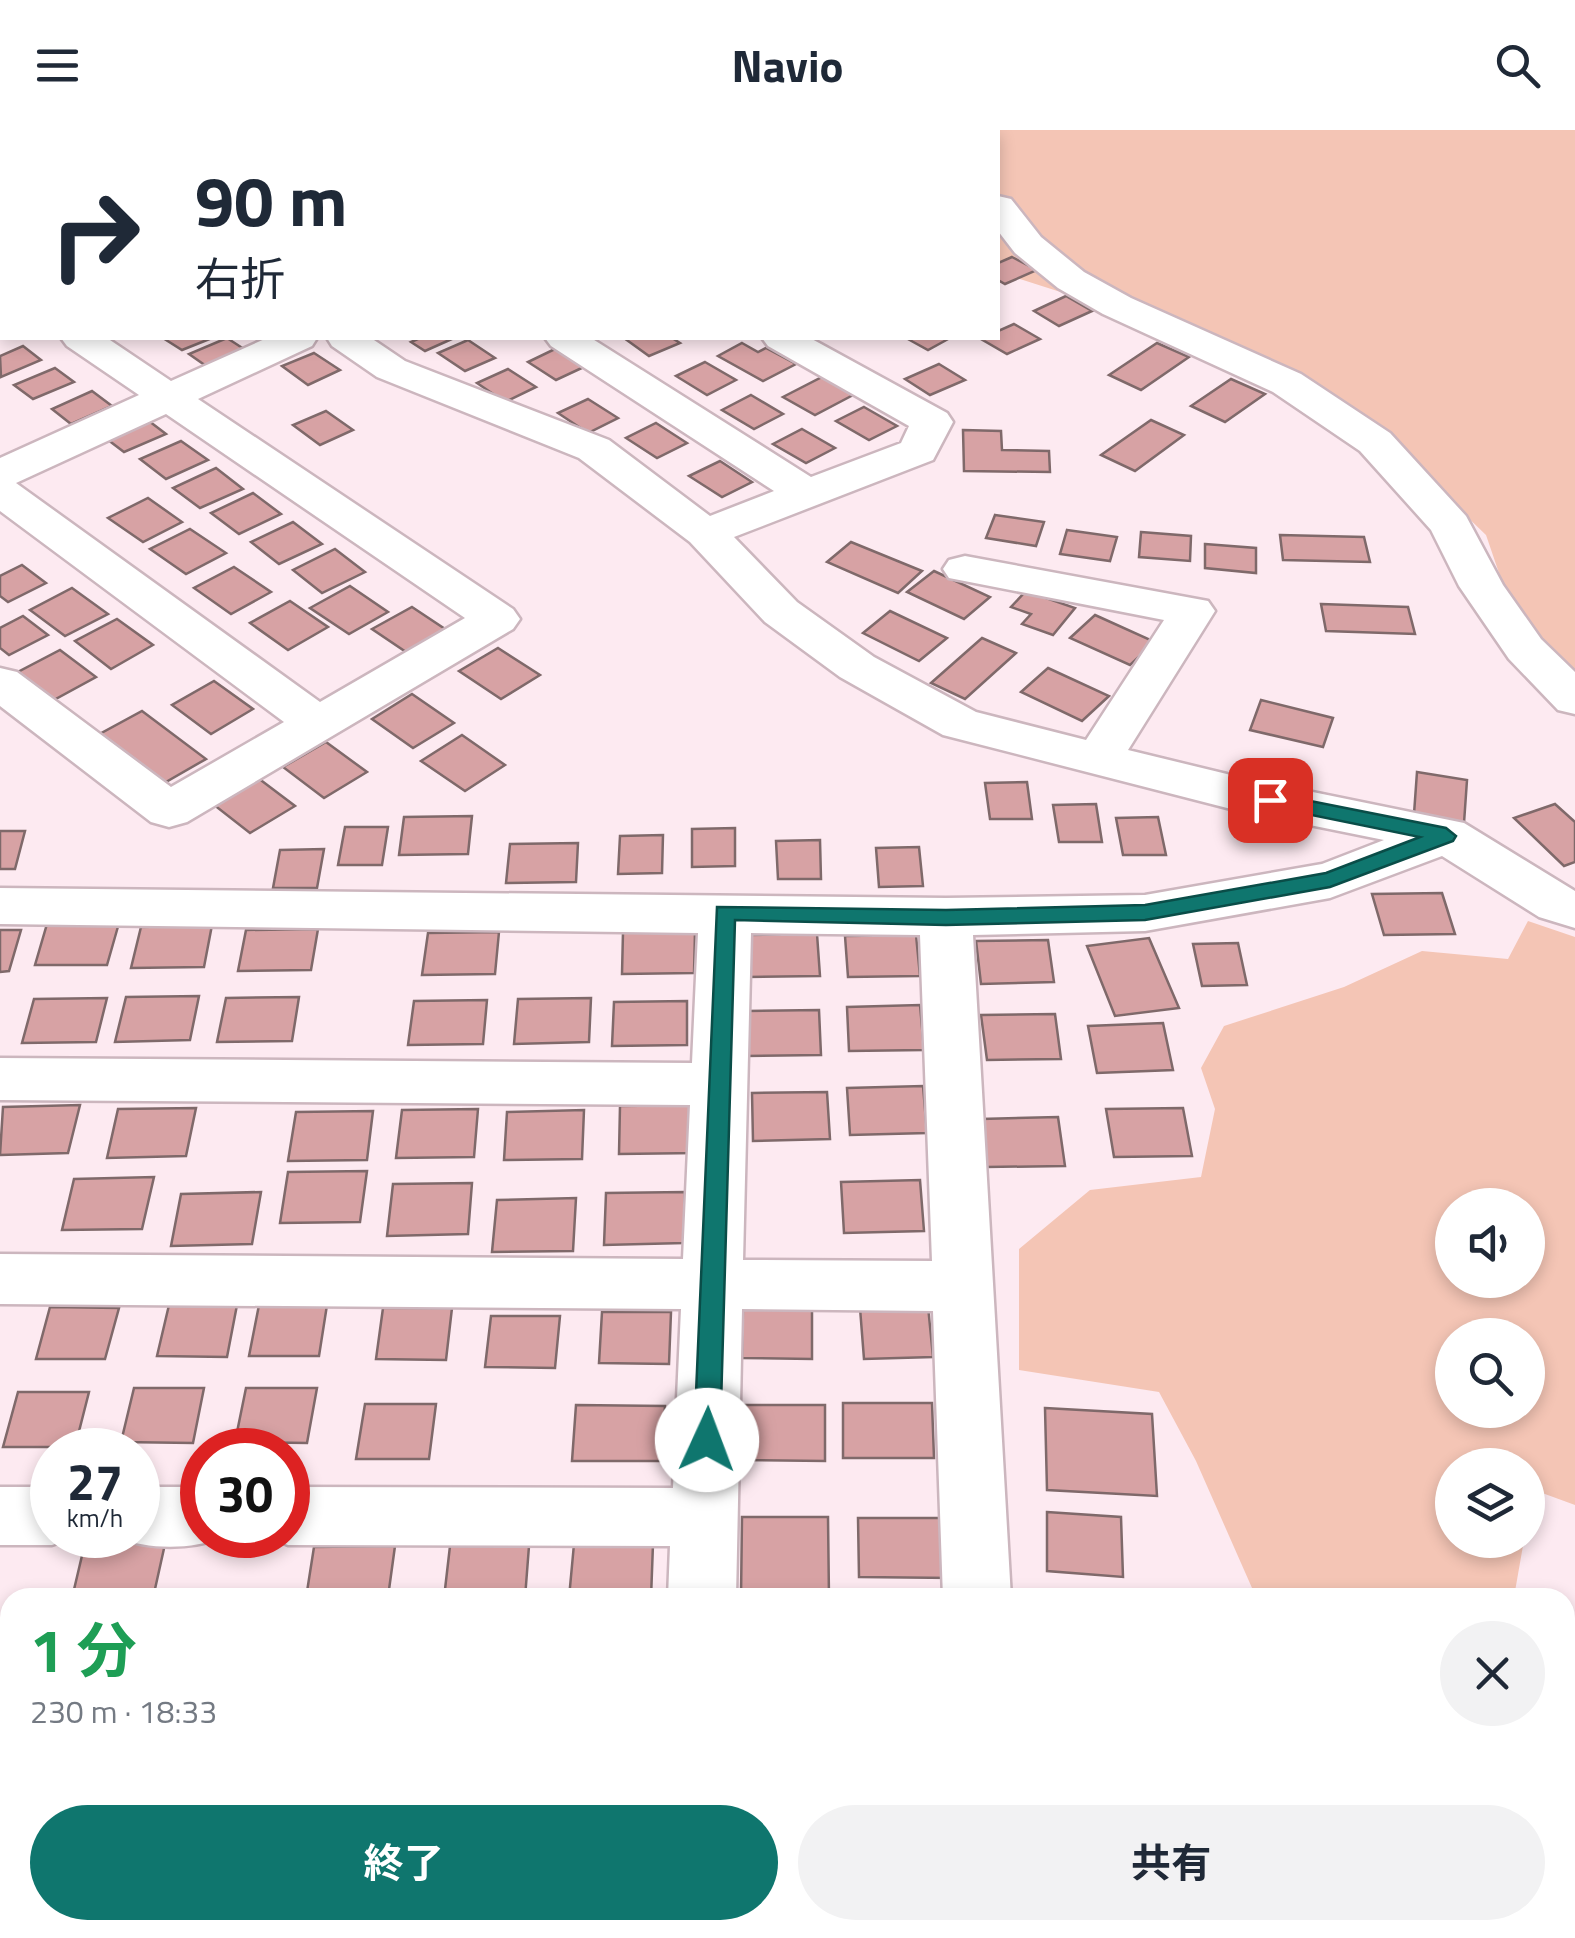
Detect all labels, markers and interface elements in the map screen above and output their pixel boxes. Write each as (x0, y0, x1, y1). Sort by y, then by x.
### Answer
text: Navio (732, 31, 843, 99)
icon: menu (30, 38, 85, 93)
icon: search (1490, 38, 1545, 93)
text: 90 m (195, 147, 348, 253)
icon: right (30, 170, 160, 300)
text: 右折 (195, 244, 285, 312)
pin (1228, 758, 1313, 843)
icon: arrive (1243, 773, 1298, 828)
map controls (1435, 1188, 1545, 1558)
button: sound (1435, 1188, 1545, 1298)
button: search (1435, 1318, 1545, 1428)
position arrow (655, 1388, 759, 1492)
speed limit sign: 30 (180, 1428, 310, 1558)
text: 27 (67, 1443, 123, 1519)
button: layers (1435, 1448, 1545, 1558)
text: km/h (67, 1499, 123, 1537)
text: 1 分 (30, 1604, 137, 1695)
button: close (1440, 1621, 1545, 1726)
text: 230 m · 18:33 (30, 1687, 217, 1735)
button: 終了 (30, 1805, 778, 1920)
button: 共有 (798, 1805, 1545, 1920)

